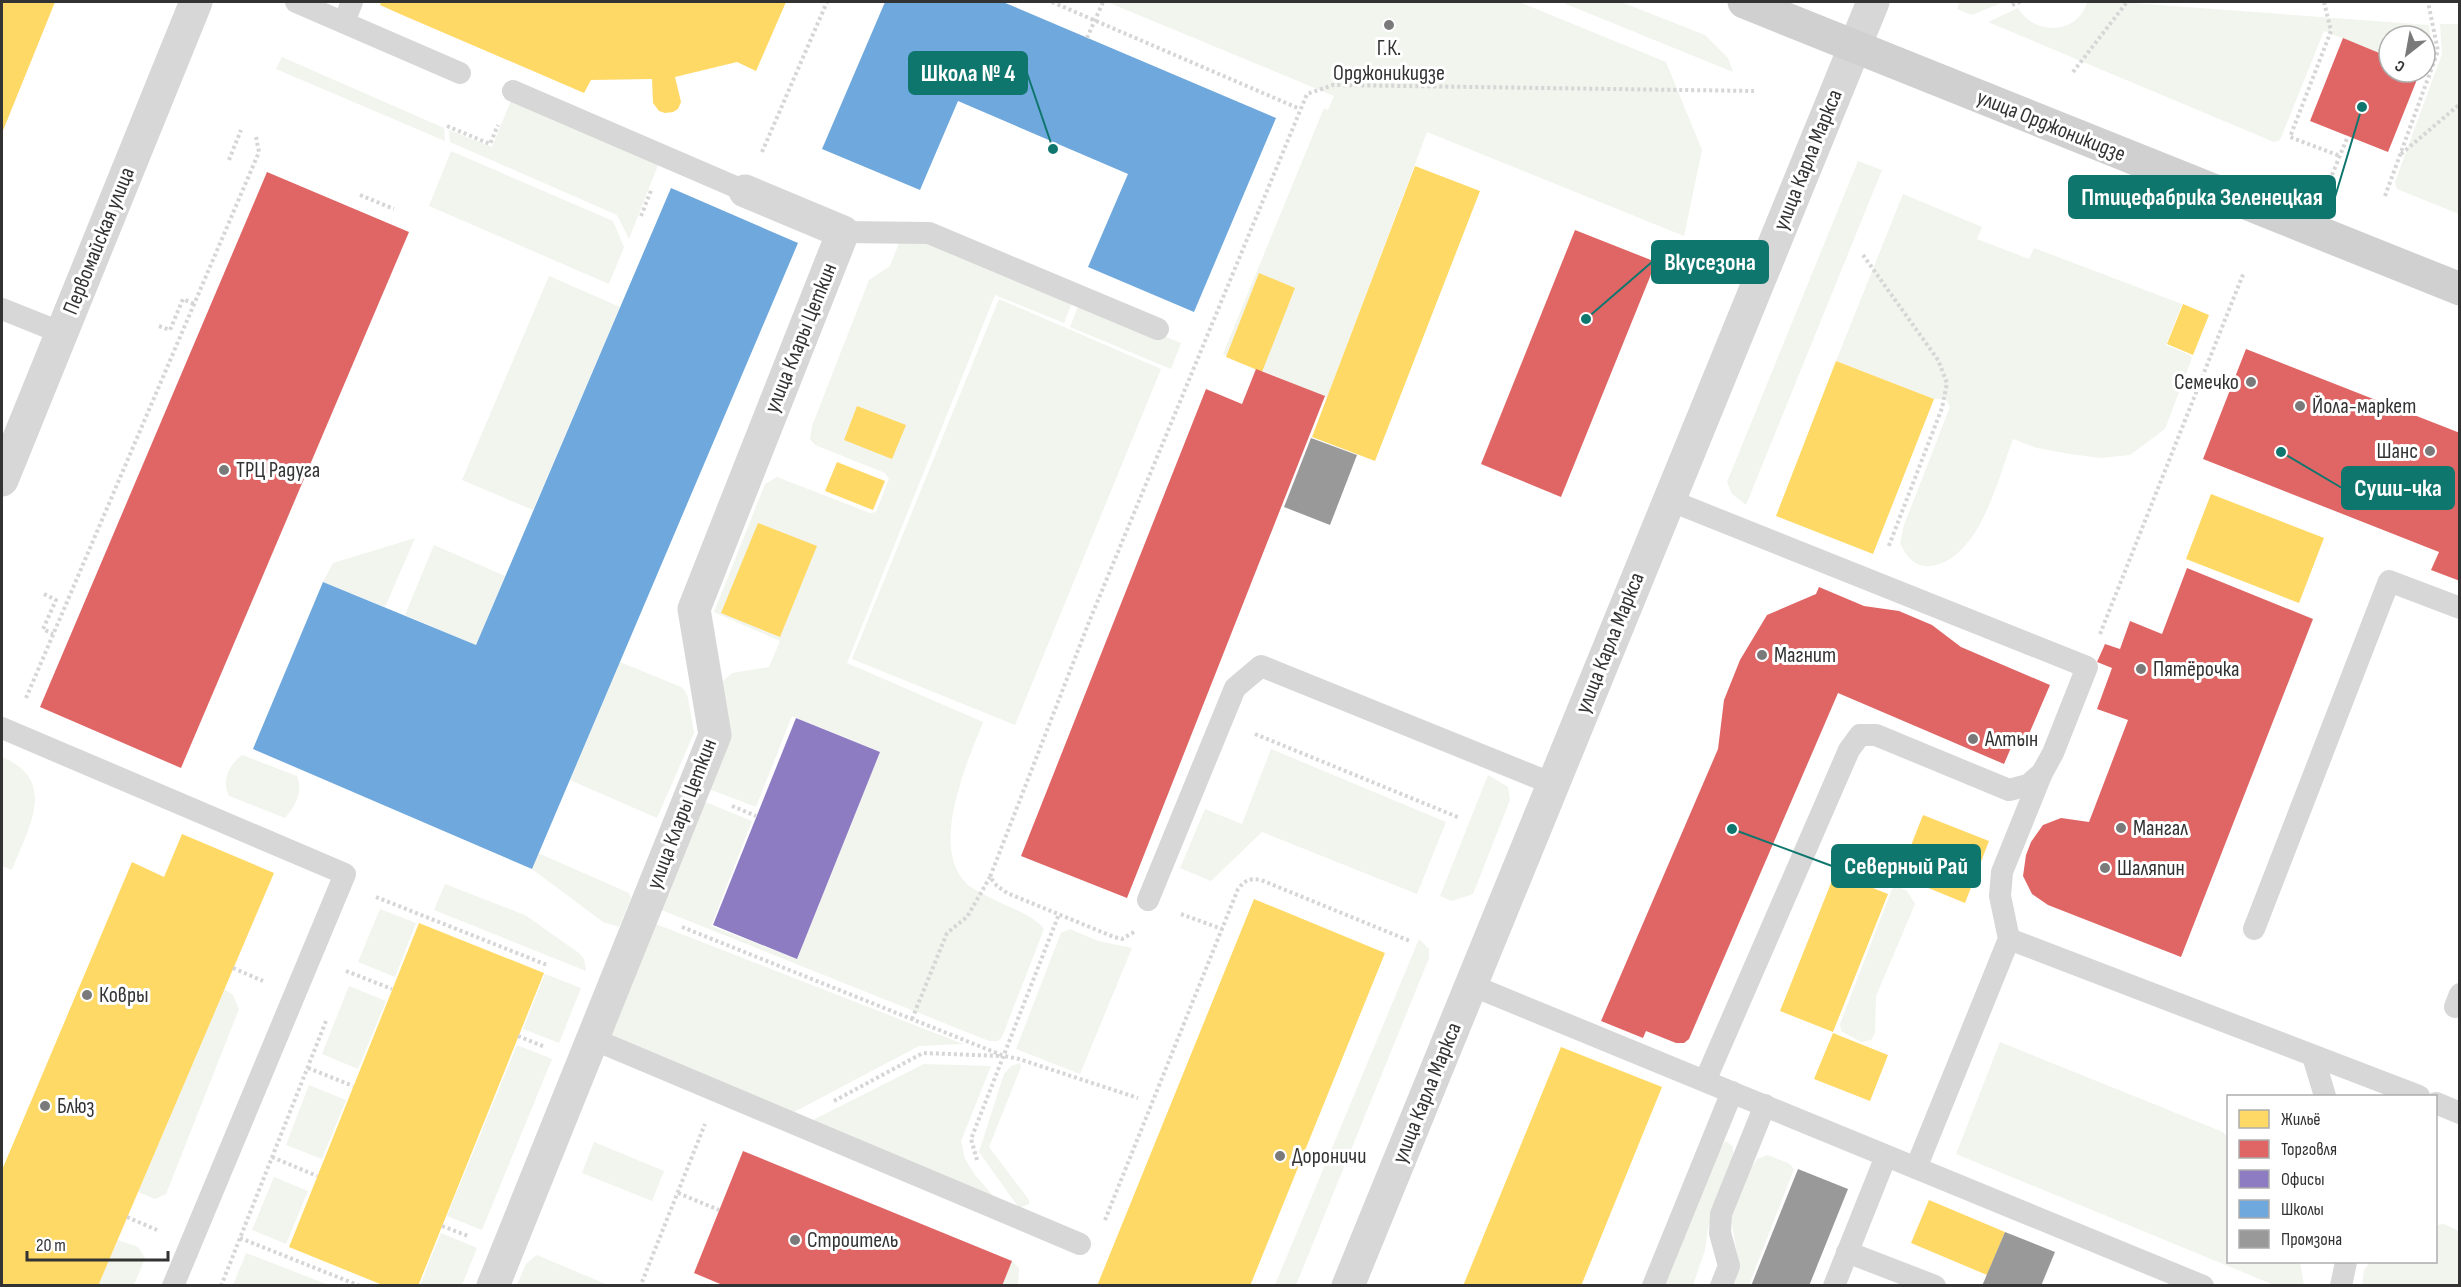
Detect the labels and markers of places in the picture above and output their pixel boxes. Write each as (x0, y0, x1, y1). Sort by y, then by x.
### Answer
marker: Г.К. Орджоникидзе (1382, 18, 1396, 32)
place label: Г.К. Орджоникидзе (1333, 35, 1445, 87)
callout: Школа № 4 (909, 52, 1027, 94)
callout: Птицефабрика Зеленецкая (2069, 176, 2335, 218)
callout: Вкусезона (1652, 241, 1768, 283)
place label: Семечко (2174, 369, 2239, 396)
marker: Семечко (2244, 375, 2258, 389)
place label: Йола-маркет (2312, 393, 2416, 420)
marker: Йола-маркет (2293, 399, 2307, 413)
place label: Шанс (2376, 438, 2418, 465)
marker: Шанс (2423, 444, 2437, 458)
place label: ТРЦ Радуга (236, 457, 320, 484)
marker: ТРЦ Радуга (217, 463, 231, 477)
callout: Суши-чка (2342, 467, 2454, 509)
place label: Магнит (1774, 642, 1836, 669)
marker: Магнит (1755, 648, 1769, 662)
place label: Пятёрочка (2153, 656, 2240, 683)
marker: Пятёрочка (2134, 662, 2148, 676)
place label: Алтын (1984, 726, 2038, 753)
marker: Алтын (1966, 732, 1980, 746)
place label: Мангал (2133, 815, 2188, 842)
marker: Мангал (2114, 821, 2128, 835)
callout: Северный Рай (1832, 845, 1980, 887)
place label: Шаляпин (2117, 855, 2185, 882)
marker: Шаляпин (2098, 861, 2112, 875)
place label: Ковры (99, 982, 149, 1009)
marker: Ковры (80, 988, 94, 1002)
place label: Блюз (57, 1093, 95, 1120)
marker: Блюз (38, 1099, 52, 1113)
place label: Дороничи (1292, 1143, 1366, 1170)
marker: Дороничи (1273, 1149, 1287, 1163)
place label: Строитель (807, 1227, 898, 1254)
marker: Строитель (788, 1233, 802, 1247)

